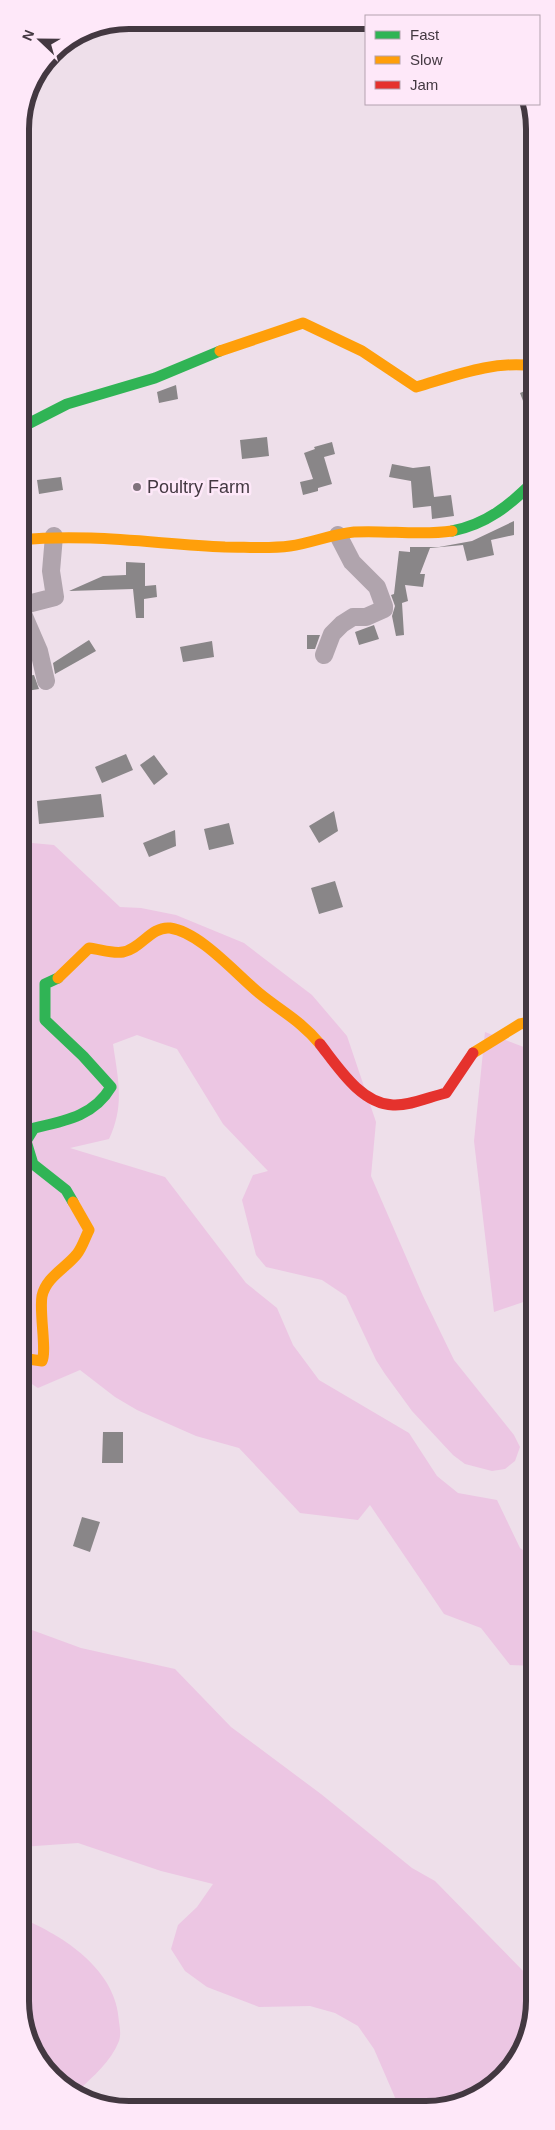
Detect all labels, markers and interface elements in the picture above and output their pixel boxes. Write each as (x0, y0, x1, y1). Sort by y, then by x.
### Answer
north arrow (15, 15, 65, 65)
legend (365, 15, 540, 105)
text: Fast (410, 26, 440, 43)
text: N (19, 27, 37, 43)
text: Slow (410, 51, 443, 68)
text: Jam (410, 76, 438, 93)
place label: Poultry Farm (147, 477, 250, 497)
marker: Poultry Farm (131, 481, 143, 493)

